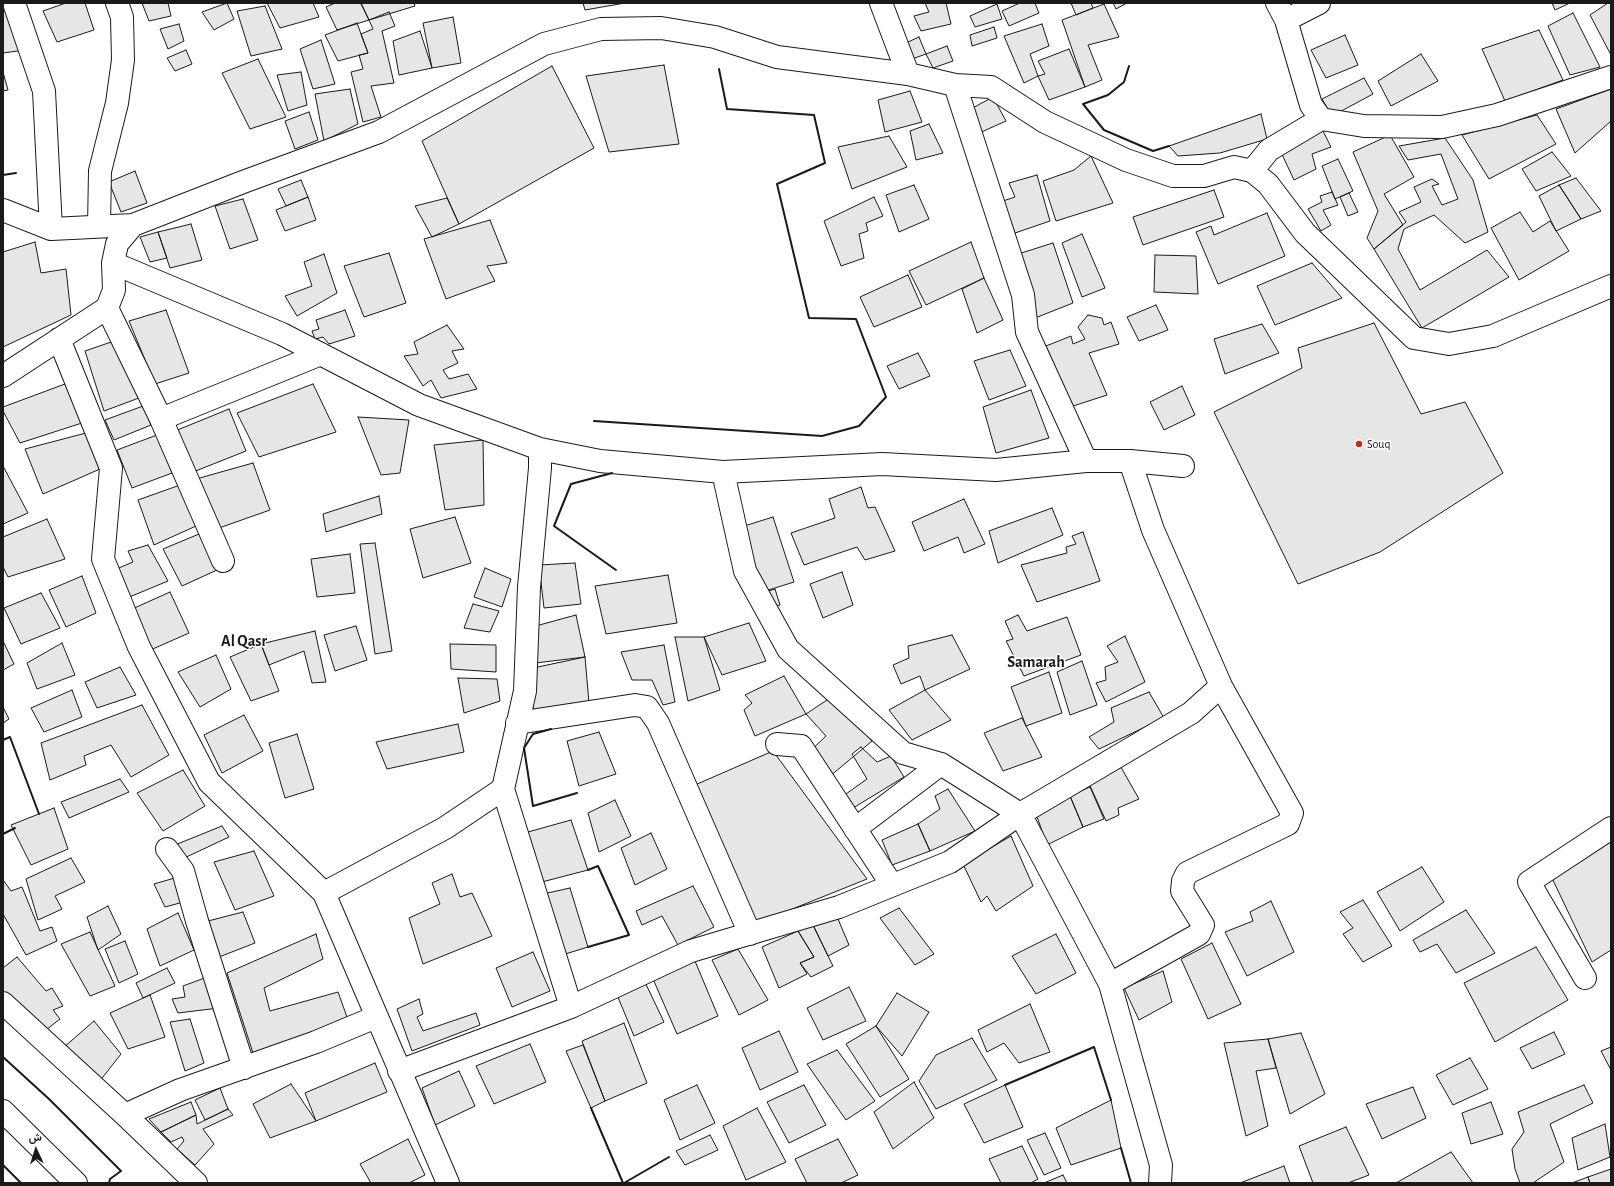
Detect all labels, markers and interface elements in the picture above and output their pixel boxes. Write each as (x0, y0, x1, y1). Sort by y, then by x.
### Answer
place label: Souq (1367, 437, 1391, 451)
marker: Souq (1354, 439, 1364, 449)
district label: Al Qasr (221, 631, 267, 651)
district label: Samarah (1007, 652, 1065, 672)
north arrow (16, 1130, 56, 1170)
text: ش (28, 1132, 42, 1143)

